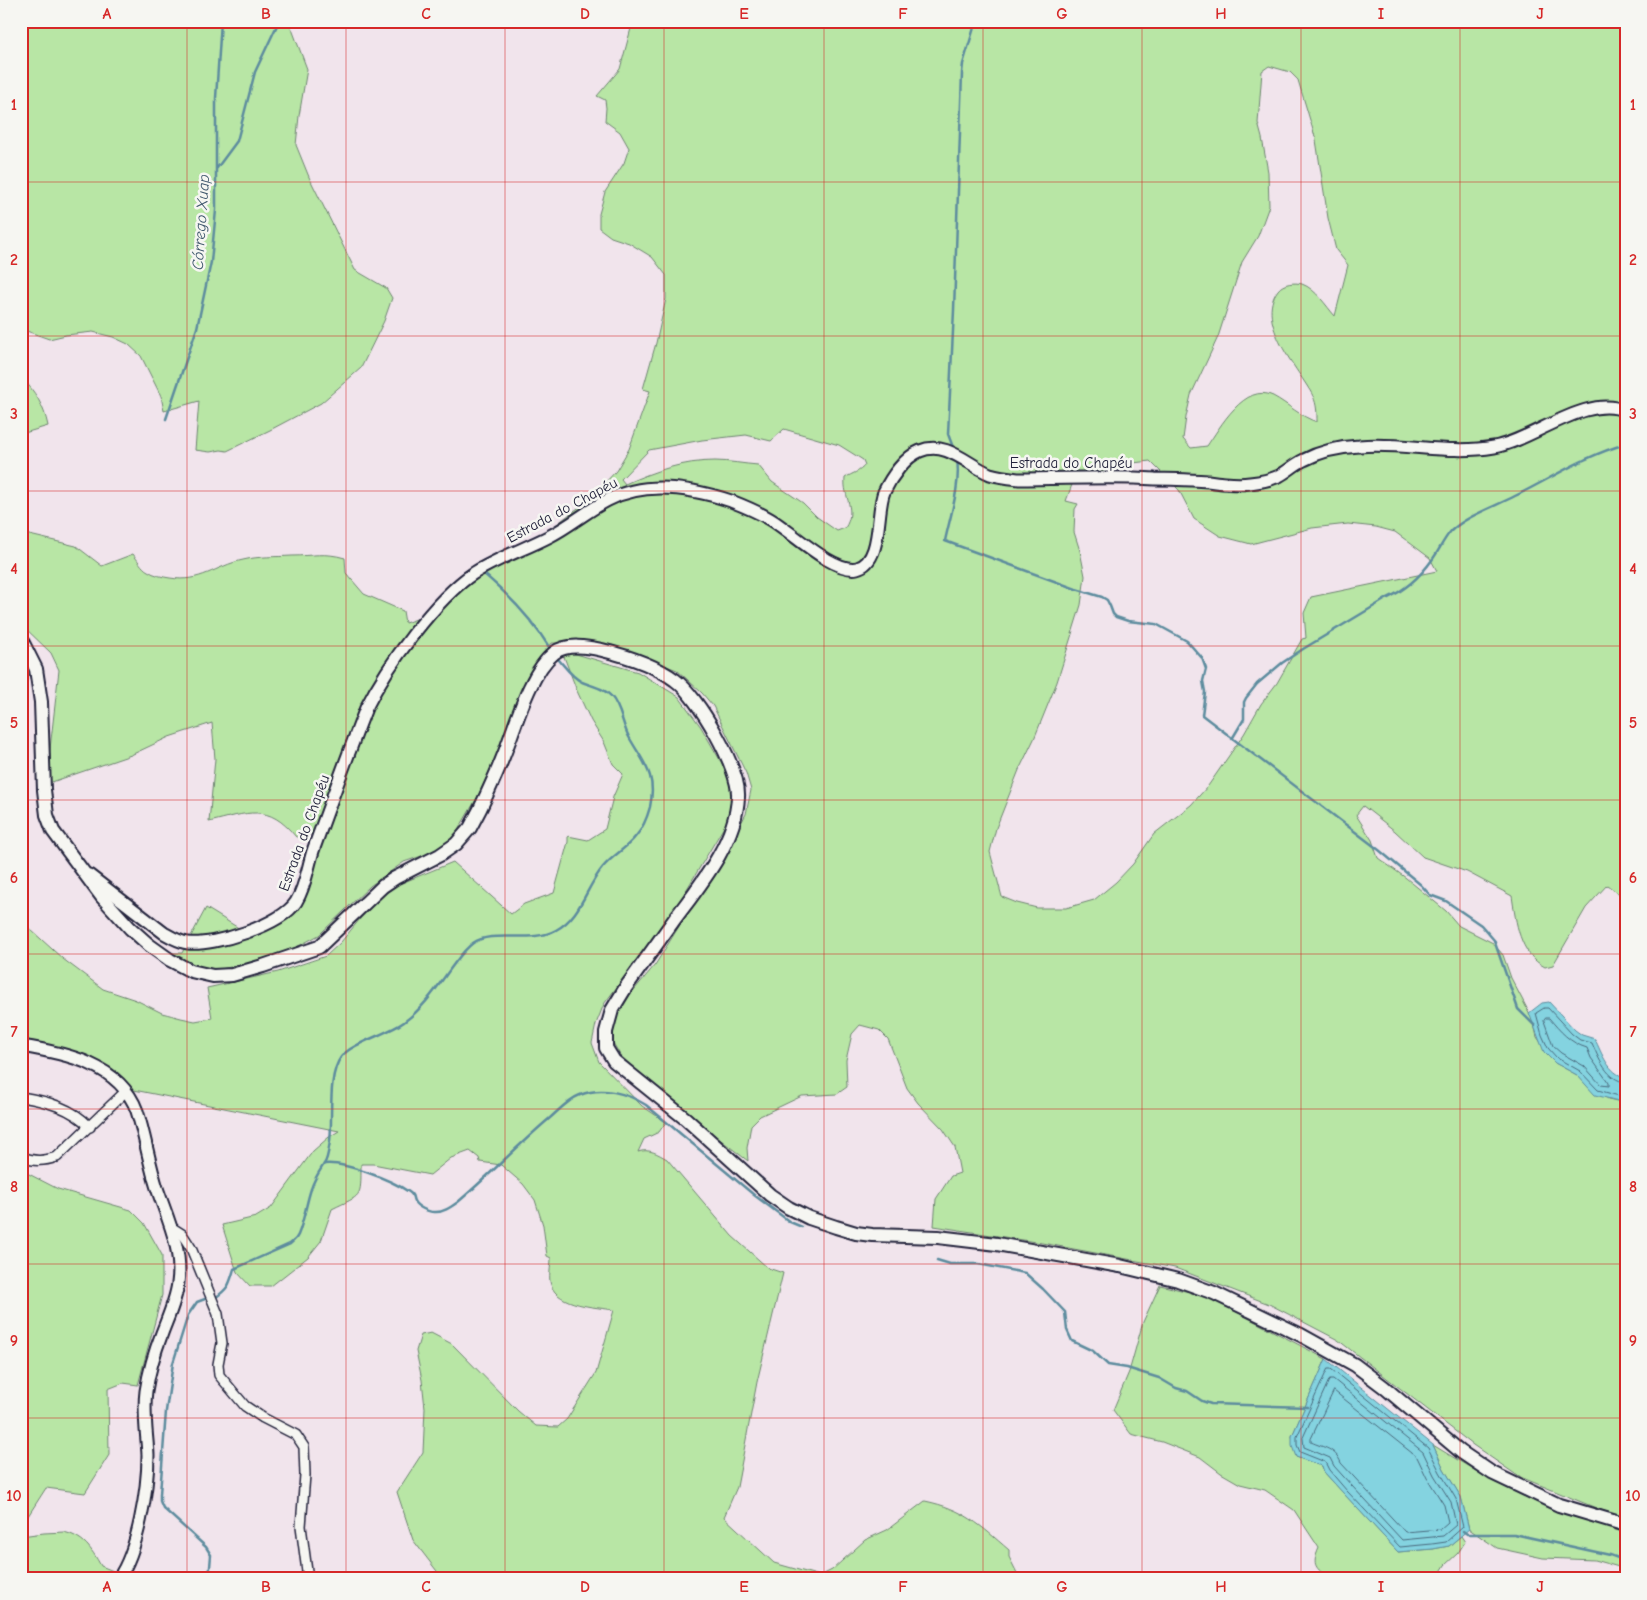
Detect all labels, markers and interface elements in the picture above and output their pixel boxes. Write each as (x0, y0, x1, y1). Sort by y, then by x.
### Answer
text: A (103, 5, 112, 23)
text: B (261, 5, 271, 23)
text: C (421, 5, 431, 23)
text: D (580, 5, 590, 23)
text: E (739, 5, 749, 23)
text: F (898, 5, 908, 23)
text: G (1056, 5, 1068, 23)
text: H (1215, 5, 1227, 23)
text: I (1378, 5, 1384, 23)
text: J (1536, 5, 1544, 23)
text: 1 (11, 96, 17, 114)
text: 1 (1630, 96, 1636, 114)
water label: Córrego Xuap (189, 174, 213, 270)
text: 2 (10, 251, 18, 269)
text: 2 (1629, 251, 1637, 269)
text: 3 (10, 405, 18, 423)
text: 3 (1629, 405, 1637, 423)
street label: Estrada do Chapéu (1010, 454, 1132, 472)
street label: Estrada do Chapéu (504, 473, 620, 547)
text: 4 (10, 560, 18, 578)
text: 4 (1629, 560, 1637, 578)
text: 5 (10, 714, 18, 732)
text: 5 (1629, 714, 1637, 732)
street label: Estrada do Chapéu (275, 772, 333, 894)
text: 6 (10, 869, 18, 887)
text: 6 (1629, 869, 1637, 887)
text: 7 (10, 1023, 18, 1041)
text: 7 (1629, 1023, 1637, 1041)
text: 8 (10, 1178, 18, 1196)
text: 8 (1629, 1178, 1637, 1196)
text: 9 (10, 1332, 18, 1350)
text: 9 (1629, 1332, 1637, 1350)
text: 10 (6, 1487, 22, 1505)
text: 10 (1625, 1487, 1641, 1505)
text: A (103, 1578, 112, 1596)
text: B (261, 1578, 271, 1596)
text: C (421, 1578, 431, 1596)
text: D (580, 1578, 590, 1596)
text: E (739, 1578, 749, 1596)
text: F (898, 1578, 908, 1596)
text: G (1056, 1578, 1068, 1596)
text: H (1215, 1578, 1227, 1596)
text: I (1378, 1578, 1384, 1596)
text: J (1536, 1578, 1544, 1596)

